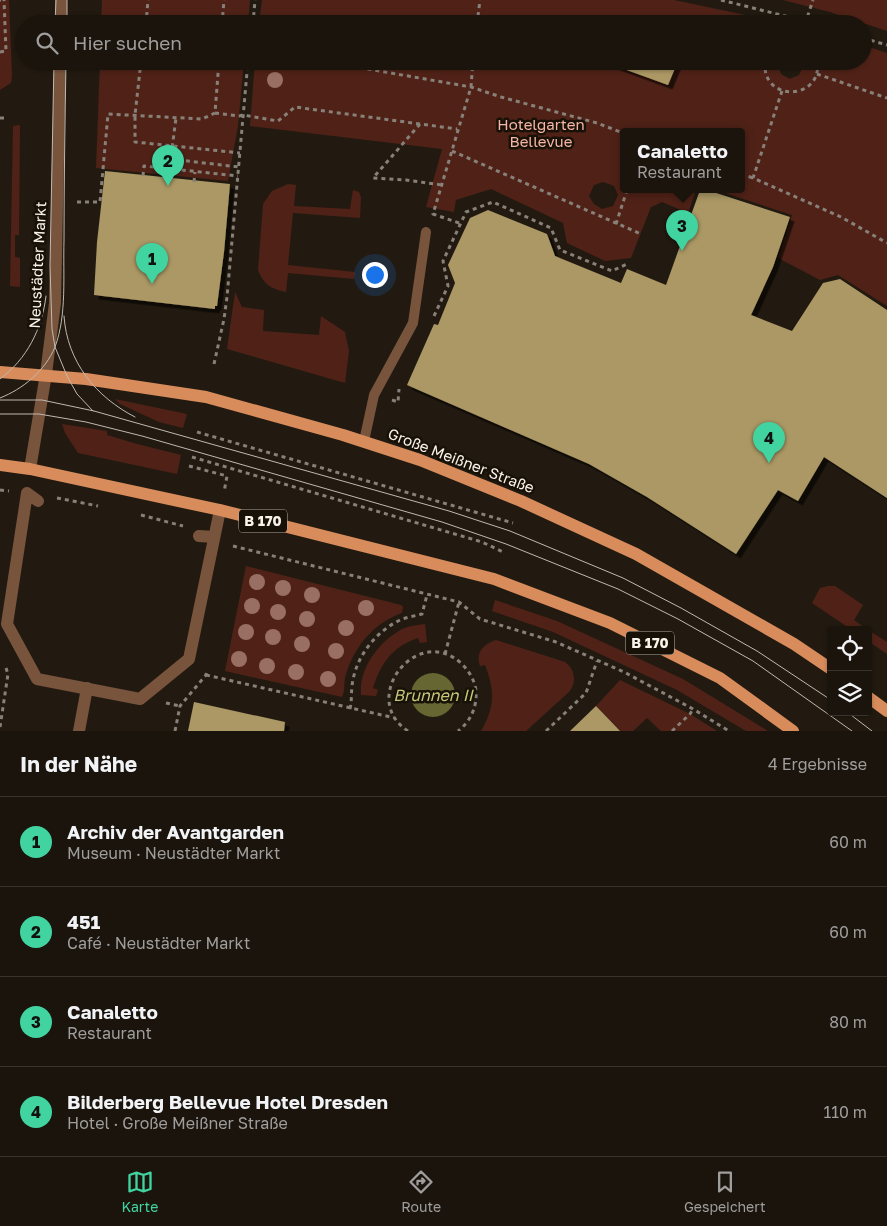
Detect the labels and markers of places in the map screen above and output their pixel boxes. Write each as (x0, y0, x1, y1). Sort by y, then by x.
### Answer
pin: 2 (152, 145, 184, 186)
pin: 3 (666, 210, 698, 251)
pin: 1 (136, 243, 168, 284)
pin: 4 (753, 422, 785, 463)

